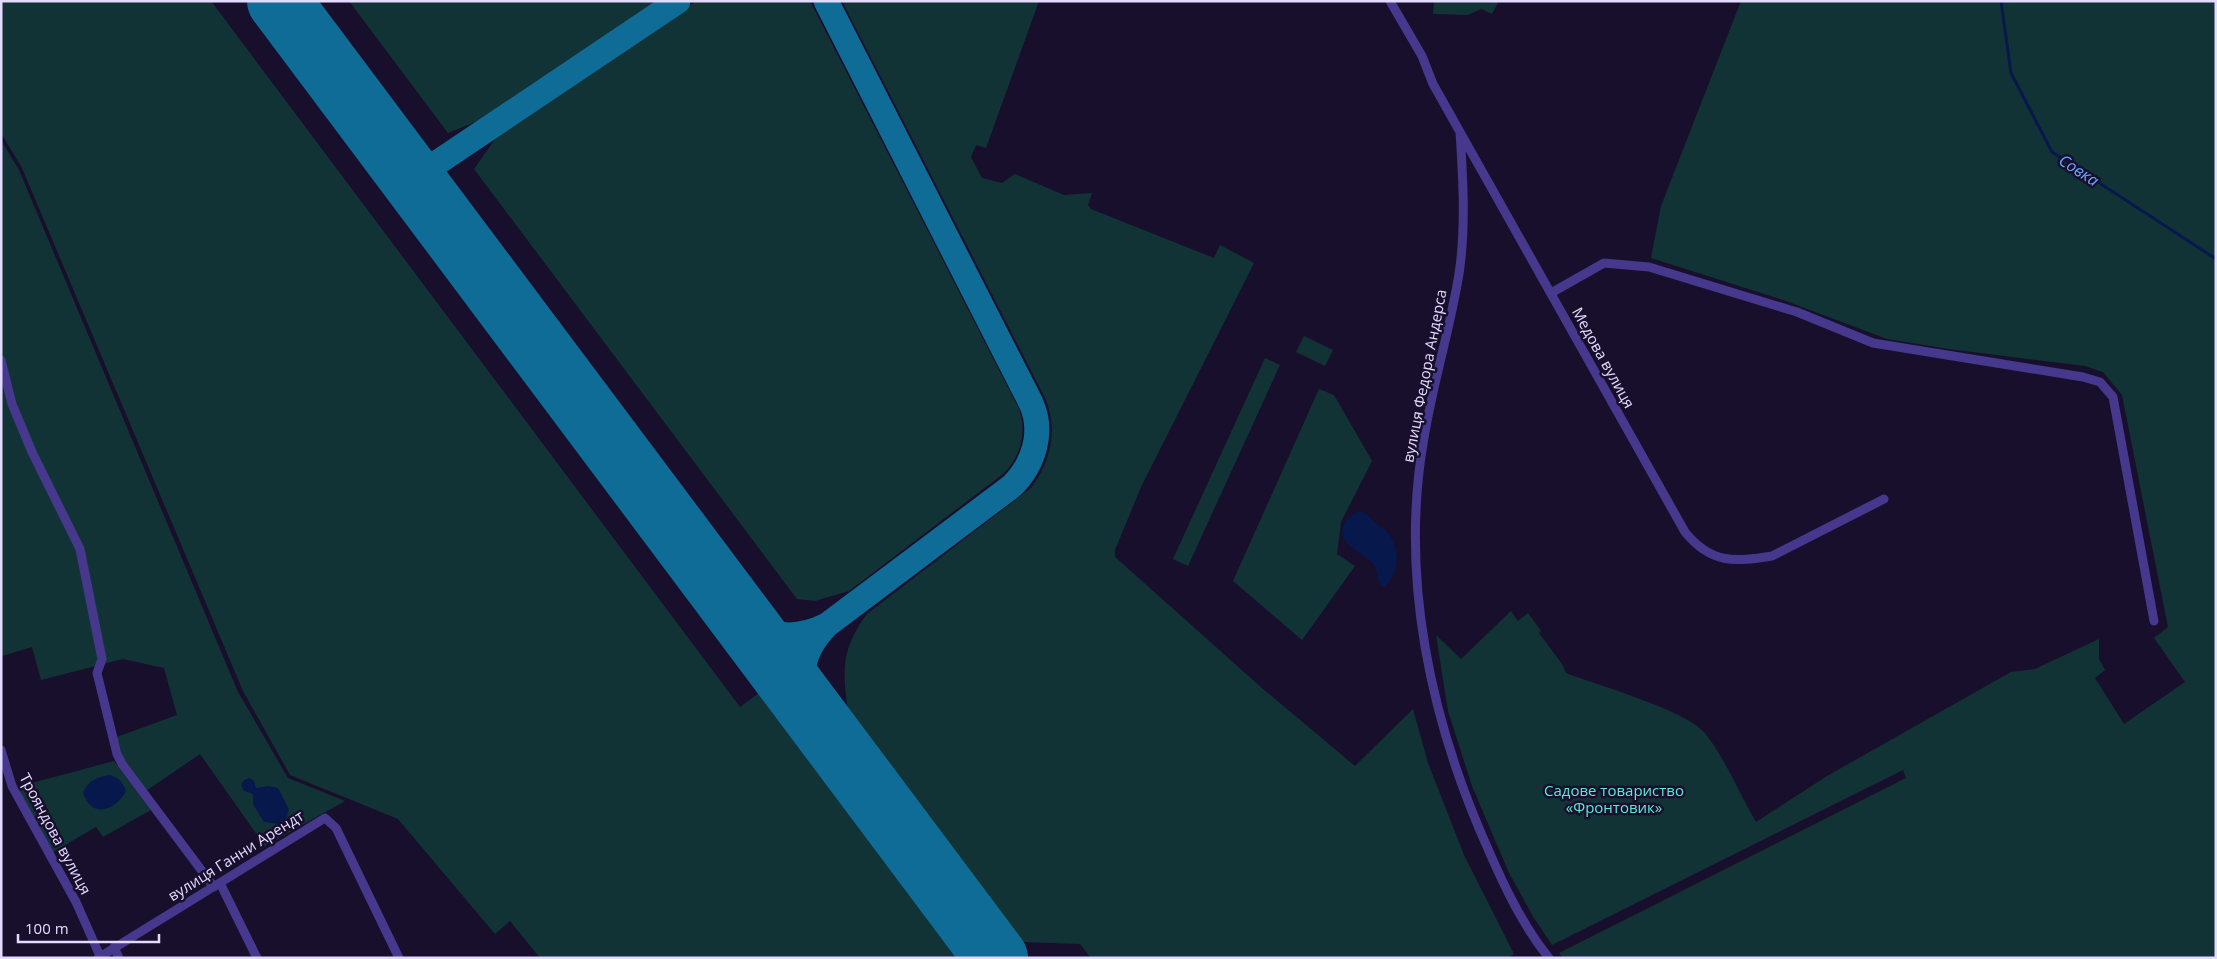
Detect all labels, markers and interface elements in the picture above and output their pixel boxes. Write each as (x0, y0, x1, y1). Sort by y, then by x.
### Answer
water label: Совка (2055, 149, 2103, 191)
street label: вулиця Федора Андерса (1397, 288, 1451, 464)
street label: Медова вулиця (1568, 304, 1640, 411)
street label: Трояндова вулиця (15, 769, 96, 898)
park label: Садове товариство «Фронтовик» (1544, 780, 1684, 817)
street label: вулиця Ганни Арендт (164, 805, 307, 905)
scale bar (18, 912, 159, 944)
text: 100 m (25, 918, 69, 938)

